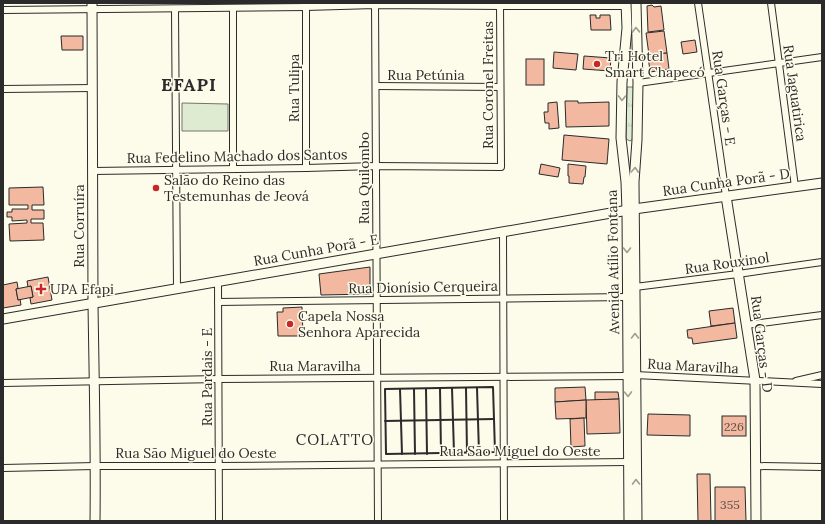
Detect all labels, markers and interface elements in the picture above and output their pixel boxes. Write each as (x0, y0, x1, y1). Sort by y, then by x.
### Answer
street label: Rua Coronel Freitas (479, 21, 497, 149)
one-way arrow (632, 27, 640, 33)
street label: Rua Jaguatirica (779, 43, 811, 143)
place label: Tri Hotel Smart Chapecó (605, 47, 705, 81)
street label: Rua Garças - E (708, 49, 740, 147)
street label: Rua Tulipa (285, 54, 303, 122)
marker: Tri Hotel Smart Chapecó (592, 59, 602, 69)
street label: Rua Petúnia (387, 66, 465, 84)
district label: EFAPI (161, 73, 217, 96)
one-way arrow (618, 95, 626, 101)
street label: Rua Quilombo (355, 132, 373, 224)
street label: Rua Fedelino Machado dos Santos (126, 145, 348, 167)
street label: Rua Cunha Porã - D (661, 164, 791, 200)
one-way arrow (631, 167, 639, 173)
place label: Salão do Reino das Testemunhas de Jeová (164, 171, 309, 205)
marker: Salão do Reino das Testemunhas de Jeová (151, 183, 161, 193)
street label: Rua Corruíra (70, 184, 88, 268)
street label: Avenida Atílio Fontana (603, 189, 623, 336)
street label: Rua Cunha Porã - E (252, 230, 380, 270)
one-way arrow (623, 247, 631, 253)
street label: Rua Rouxinol (684, 248, 771, 278)
street label: Rua Dionísio Cerqueira (348, 277, 498, 297)
place label: UPA Efapi (50, 280, 114, 298)
marker: UPA Efapi (35, 283, 47, 295)
street label: Rua Garças - D (747, 294, 777, 394)
place label: Capela Nossa Senhora Aparecida (298, 307, 420, 341)
marker: Capela Nossa Senhora Aparecida (285, 319, 295, 329)
street label: Rua Pardais - E (198, 327, 216, 426)
one-way arrow (631, 333, 639, 339)
street label: Rua Maravilha (647, 355, 739, 377)
street label: Rua Maravilha (269, 357, 361, 375)
one-way arrow (624, 391, 632, 397)
house number: 226 (724, 419, 744, 434)
district label: COLATTO (296, 430, 374, 449)
street label: Rua São Miguel do Oeste (439, 442, 601, 460)
street label: Rua São Miguel do Oeste (115, 444, 277, 462)
one-way arrow (632, 479, 640, 485)
house number: 355 (720, 497, 740, 512)

